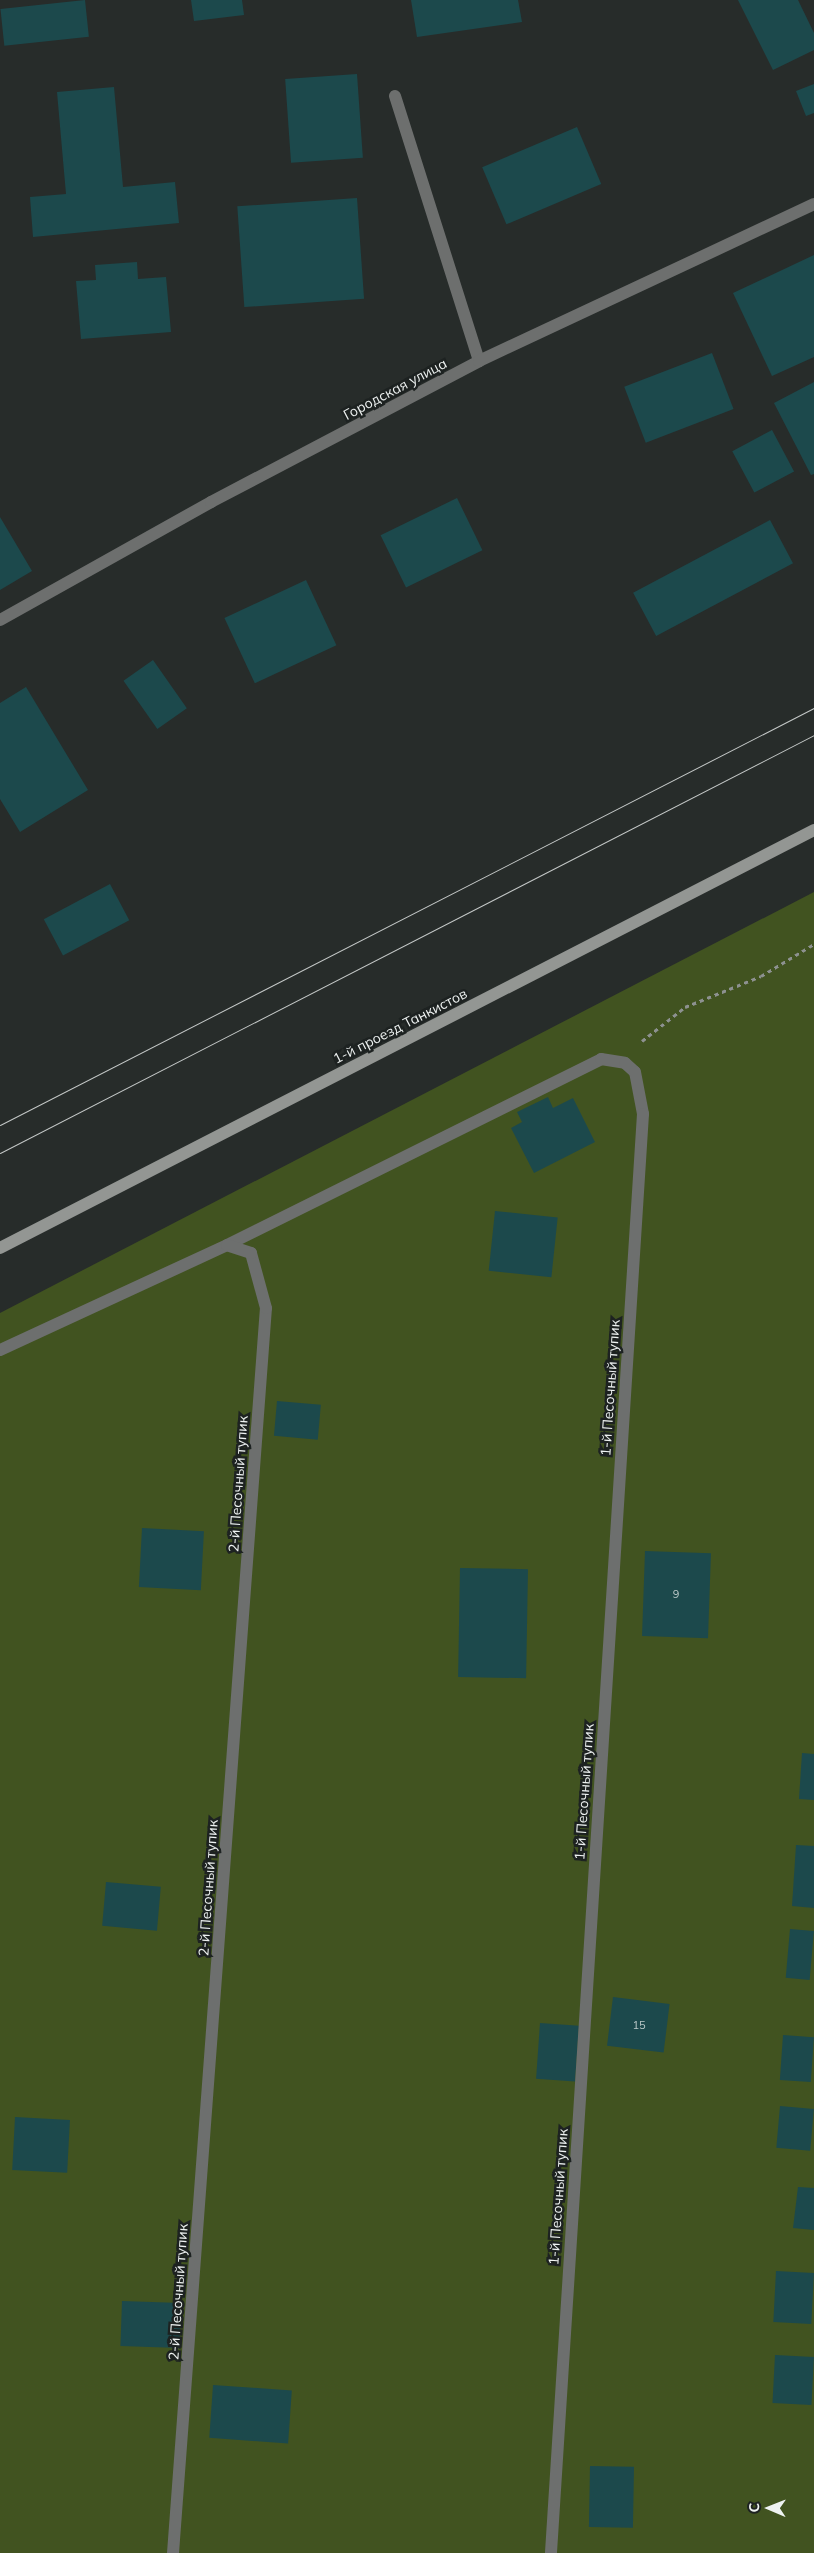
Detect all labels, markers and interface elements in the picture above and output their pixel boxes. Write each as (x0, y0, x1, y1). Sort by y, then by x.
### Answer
street label: Городская улица (340, 355, 450, 423)
street label: 1-й проезд Танкистов (330, 985, 470, 1067)
street label: 1-й Песочный тупик (597, 1319, 623, 1457)
street label: 2-й Песочный тупик (225, 1415, 251, 1553)
house number: 9 (673, 1587, 679, 1601)
street label: 1-й Песочный тупик (571, 1723, 597, 1861)
street label: 2-й Песочный тупик (195, 1819, 221, 1957)
house number: 15 (632, 2018, 646, 2032)
street label: 1-й Песочный тупик (545, 2128, 571, 2266)
street label: 2-й Песочный тупик (165, 2223, 191, 2361)
north arrow (744, 2483, 794, 2533)
text: С (745, 2503, 763, 2513)

